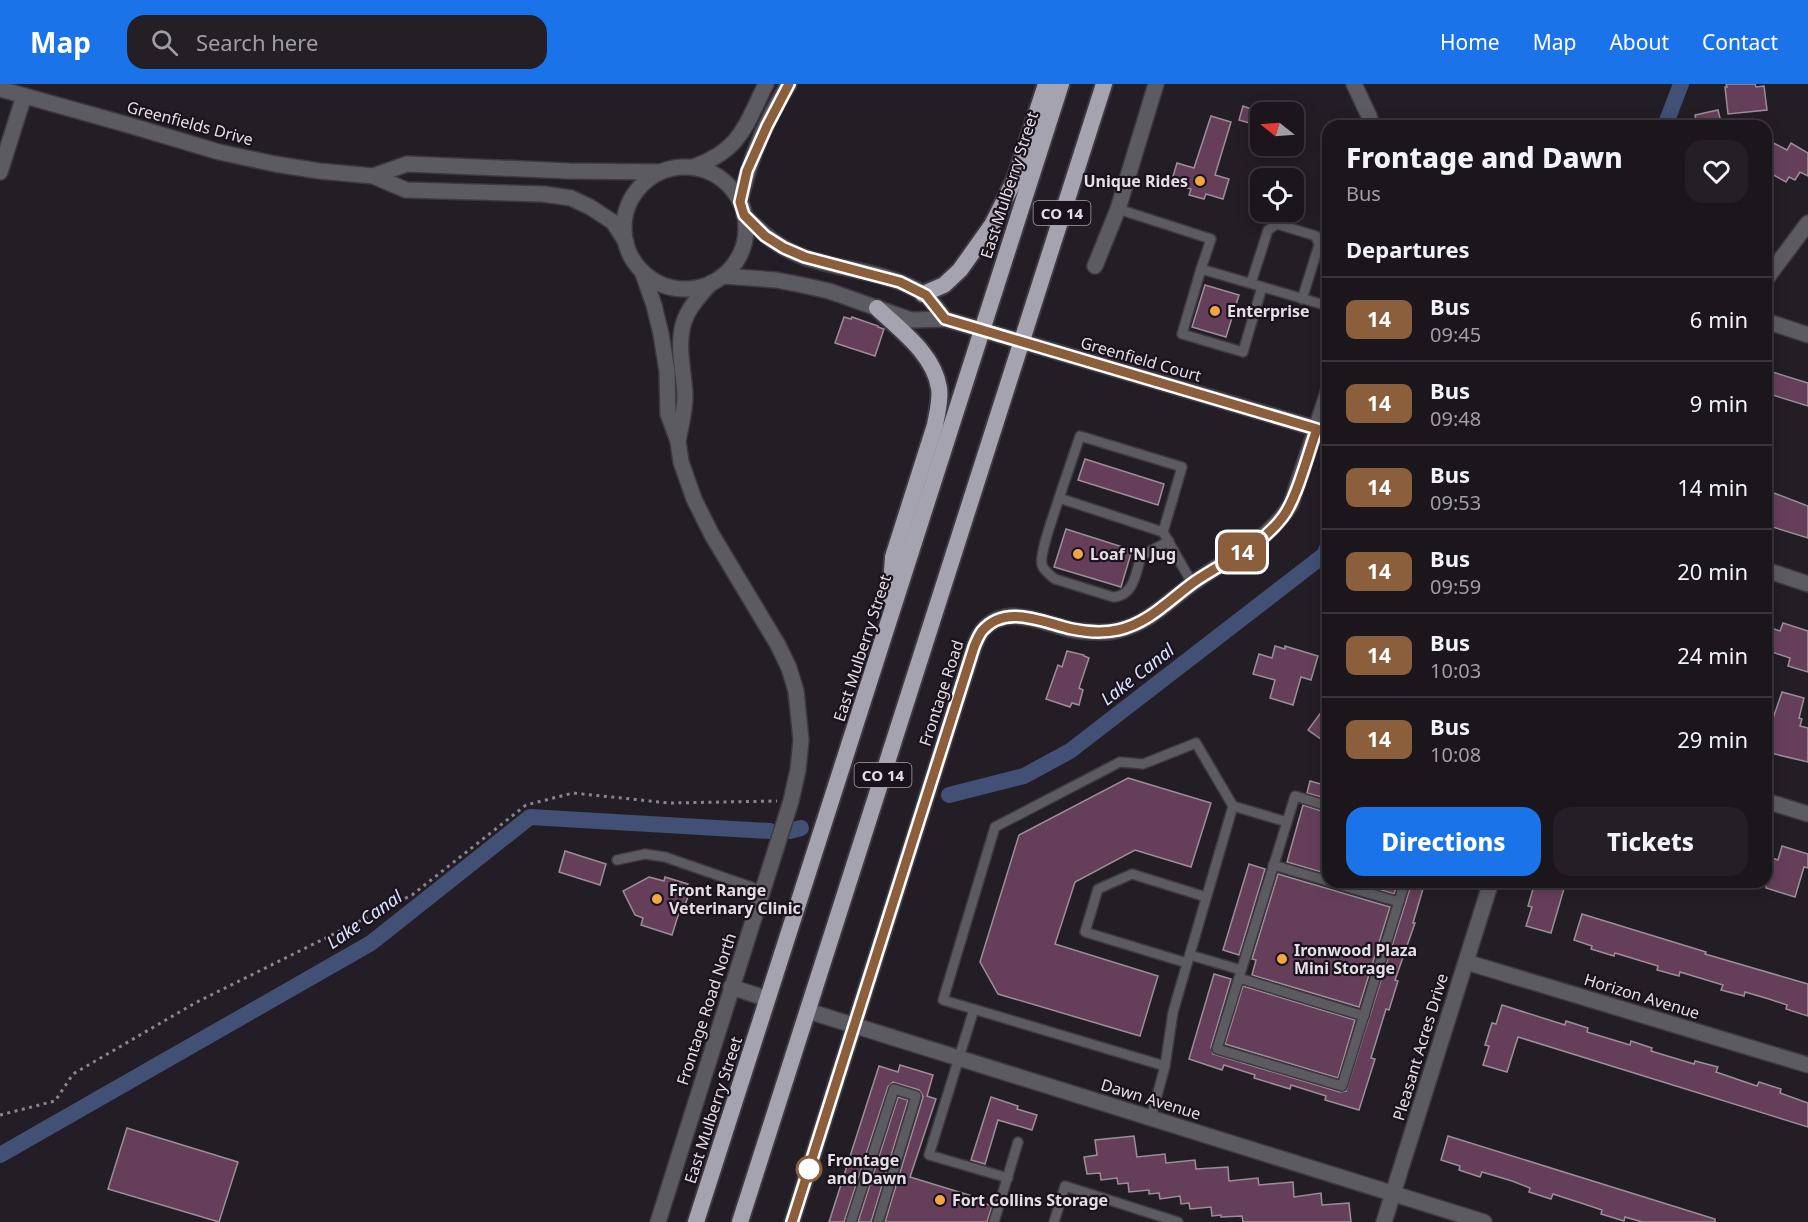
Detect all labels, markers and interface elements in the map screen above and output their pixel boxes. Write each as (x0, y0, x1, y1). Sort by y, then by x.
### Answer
search box (127, 15, 547, 69)
text: Map (30, 23, 91, 61)
icon: search (148, 26, 181, 59)
text: Search here (196, 27, 318, 57)
text: Home (1440, 28, 1500, 56)
text: Map (1533, 28, 1576, 56)
text: About (1609, 28, 1669, 56)
text: Contact (1702, 28, 1778, 56)
street label: Greenfields Drive (124, 96, 256, 150)
north arrow (1250, 102, 1304, 156)
map controls (1250, 102, 1304, 222)
street label: East Mulberry Street (975, 109, 1043, 261)
text: Frontage and Dawn (1346, 138, 1623, 176)
button: heart (1685, 140, 1748, 203)
button: locate (1250, 168, 1304, 222)
place label: Unique Rides (1084, 170, 1188, 192)
marker: Unique Rides (1193, 174, 1207, 188)
text: Bus (1346, 180, 1381, 207)
road number: CO 14 (1034, 201, 1090, 225)
text: Departures (1346, 234, 1470, 264)
text: Bus (1430, 291, 1470, 321)
place label: Enterprise (1227, 300, 1310, 322)
marker: Enterprise (1208, 304, 1222, 318)
text: 6 min (1690, 304, 1748, 334)
text: 14 (1367, 305, 1391, 333)
text: 09:45 (1430, 321, 1481, 348)
street label: Greenfield Court (1078, 331, 1204, 387)
text: Bus (1430, 375, 1470, 405)
text: 9 min (1690, 388, 1748, 418)
text: 14 (1367, 389, 1391, 417)
text: 09:48 (1430, 405, 1481, 432)
text: Bus (1430, 459, 1470, 489)
text: 14 min (1677, 472, 1748, 502)
text: 14 (1367, 473, 1391, 501)
text: 09:53 (1430, 489, 1481, 516)
line badge: 14 (1215, 532, 1269, 572)
text: 14 (1230, 538, 1254, 566)
place label: Loaf 'N Jug (1090, 543, 1176, 565)
text: Bus (1430, 543, 1470, 573)
marker: Loaf 'N Jug (1071, 547, 1085, 561)
text: 20 min (1677, 556, 1748, 586)
text: 14 (1367, 557, 1391, 585)
street label: East Mulberry Street (828, 572, 896, 724)
text: 09:59 (1430, 573, 1481, 600)
text: Bus (1430, 627, 1470, 657)
street label: Frontage Road (913, 637, 969, 749)
water label: Lake Canal (1095, 638, 1179, 710)
text: 24 min (1677, 640, 1748, 670)
text: 14 (1367, 641, 1391, 669)
text: 10:03 (1430, 657, 1481, 684)
text: Bus (1430, 711, 1470, 741)
text: 29 min (1677, 724, 1748, 754)
text: 14 (1367, 725, 1391, 753)
text: 10:08 (1430, 741, 1481, 768)
road number: CO 14 (854, 763, 912, 787)
button: Directions (1346, 807, 1541, 876)
button: Tickets (1553, 807, 1748, 876)
place label: Front Range Veterinary Clinic (669, 879, 801, 919)
water label: Lake Canal (321, 884, 407, 954)
marker: Front Range Veterinary Clinic (650, 892, 664, 906)
street label: Frontage Road North (671, 930, 741, 1088)
place label: Ironwood Plaza Mini Storage (1294, 939, 1417, 979)
marker: Ironwood Plaza Mini Storage (1275, 952, 1289, 966)
street label: Horizon Avenue (1582, 968, 1702, 1024)
street label: Pleasant Acres Drive (1387, 971, 1453, 1123)
street label: East Mulberry Street (679, 1034, 747, 1186)
street label: Dawn Avenue (1098, 1073, 1204, 1125)
place label: Frontage and Dawn (827, 1149, 907, 1189)
marker: Frontage and Dawn (796, 1156, 822, 1182)
place label: Fort Collins Storage (952, 1189, 1108, 1211)
marker: Fort Collins Storage (933, 1193, 947, 1207)

